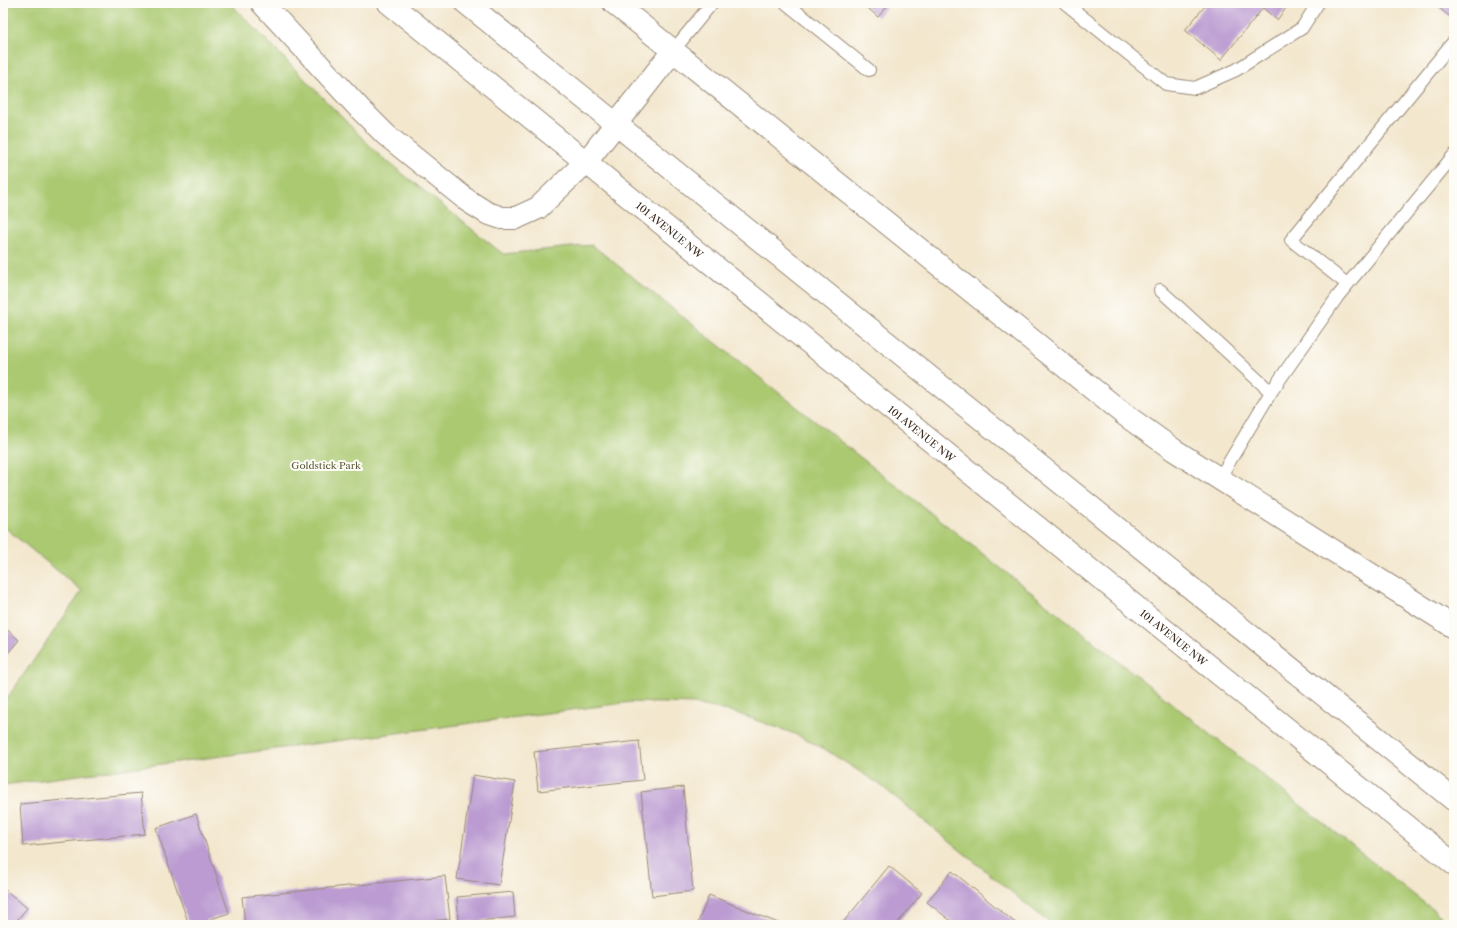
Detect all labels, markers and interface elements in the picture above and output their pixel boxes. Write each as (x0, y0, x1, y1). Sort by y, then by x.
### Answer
street label: 101 AVENUE NW (633, 199, 706, 262)
street label: 101 AVENUE NW (885, 403, 958, 466)
park label: Goldstick Park (291, 459, 362, 472)
street label: 101 AVENUE NW (1137, 607, 1210, 669)

